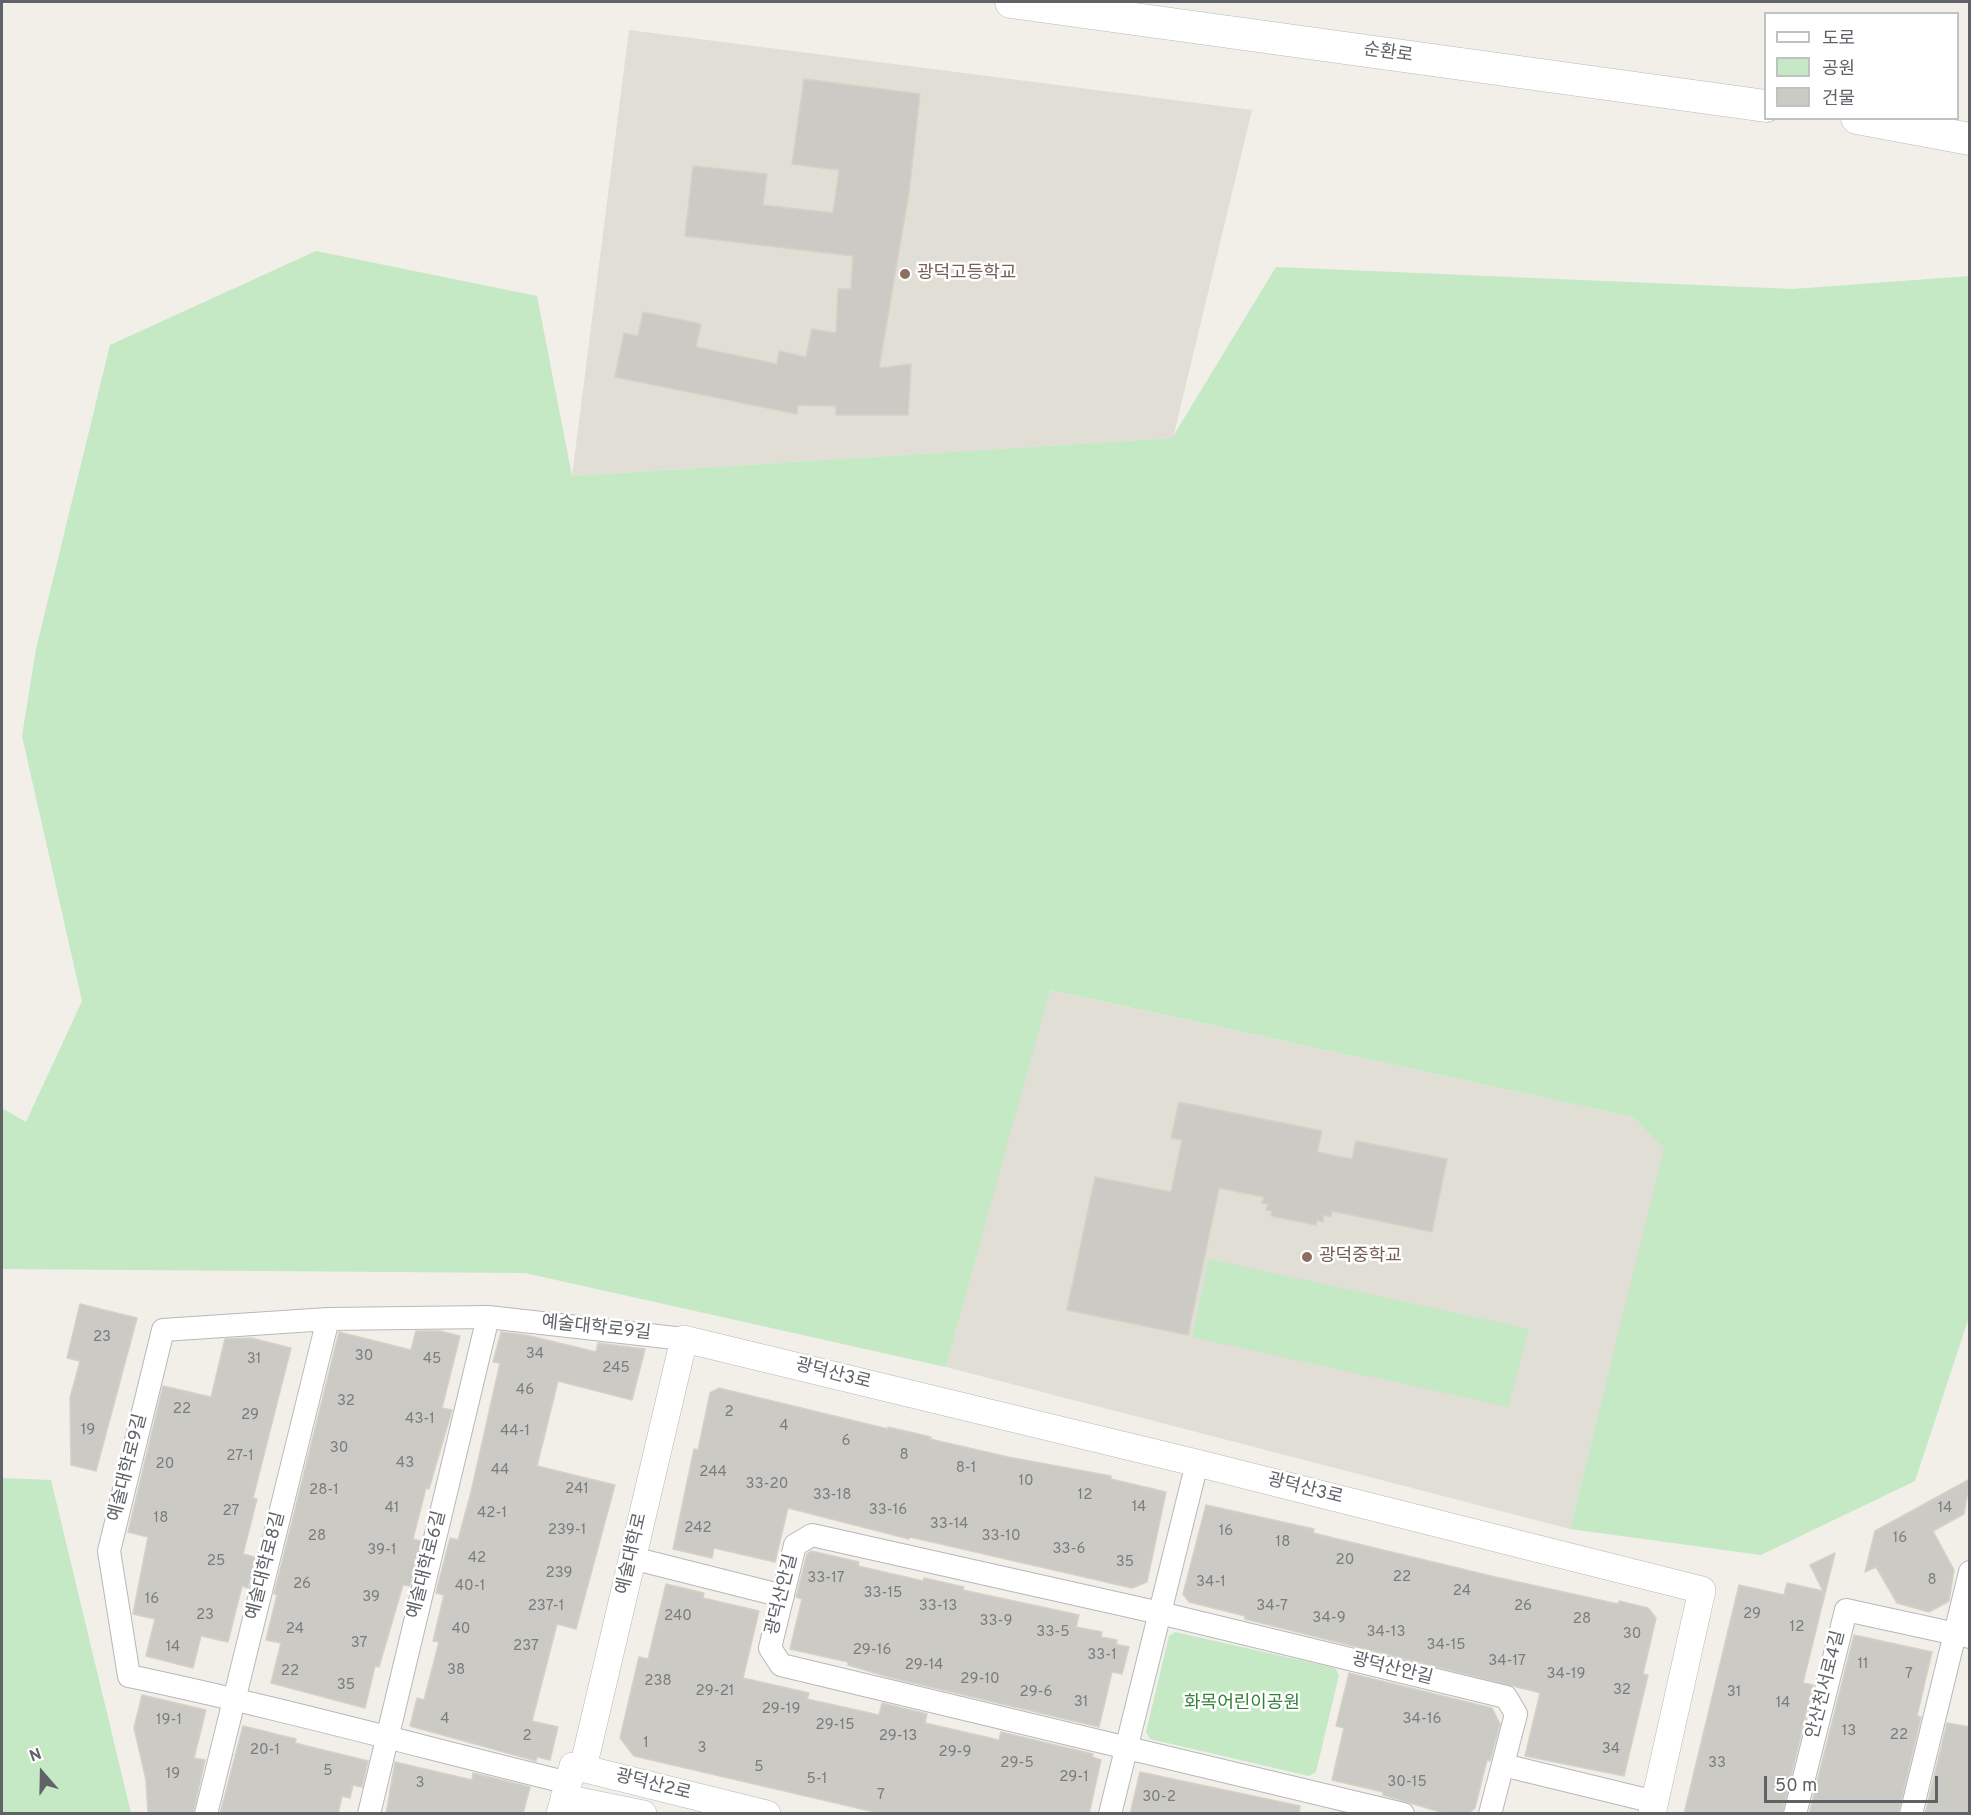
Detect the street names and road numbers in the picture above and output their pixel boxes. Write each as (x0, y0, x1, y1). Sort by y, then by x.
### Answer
street label: 순환로 (1362, 40, 1414, 68)
street label: 예술대학로9길 (540, 1313, 652, 1345)
street label: 광덕산3로 (793, 1355, 873, 1395)
street label: 예술대학로9길 (105, 1412, 153, 1524)
street label: 광덕산3로 (1265, 1470, 1345, 1510)
street label: 예술대학로6길 (404, 1509, 452, 1621)
street label: 예술대학로8길 (243, 1510, 291, 1622)
street label: 예술대학로 (613, 1511, 653, 1597)
street label: 광덕산안길 (763, 1552, 803, 1638)
street label: 안산천서로4길 (1803, 1629, 1851, 1741)
street label: 광덕산안길 (1349, 1650, 1435, 1690)
street label: 광덕산2로 (613, 1766, 693, 1806)

